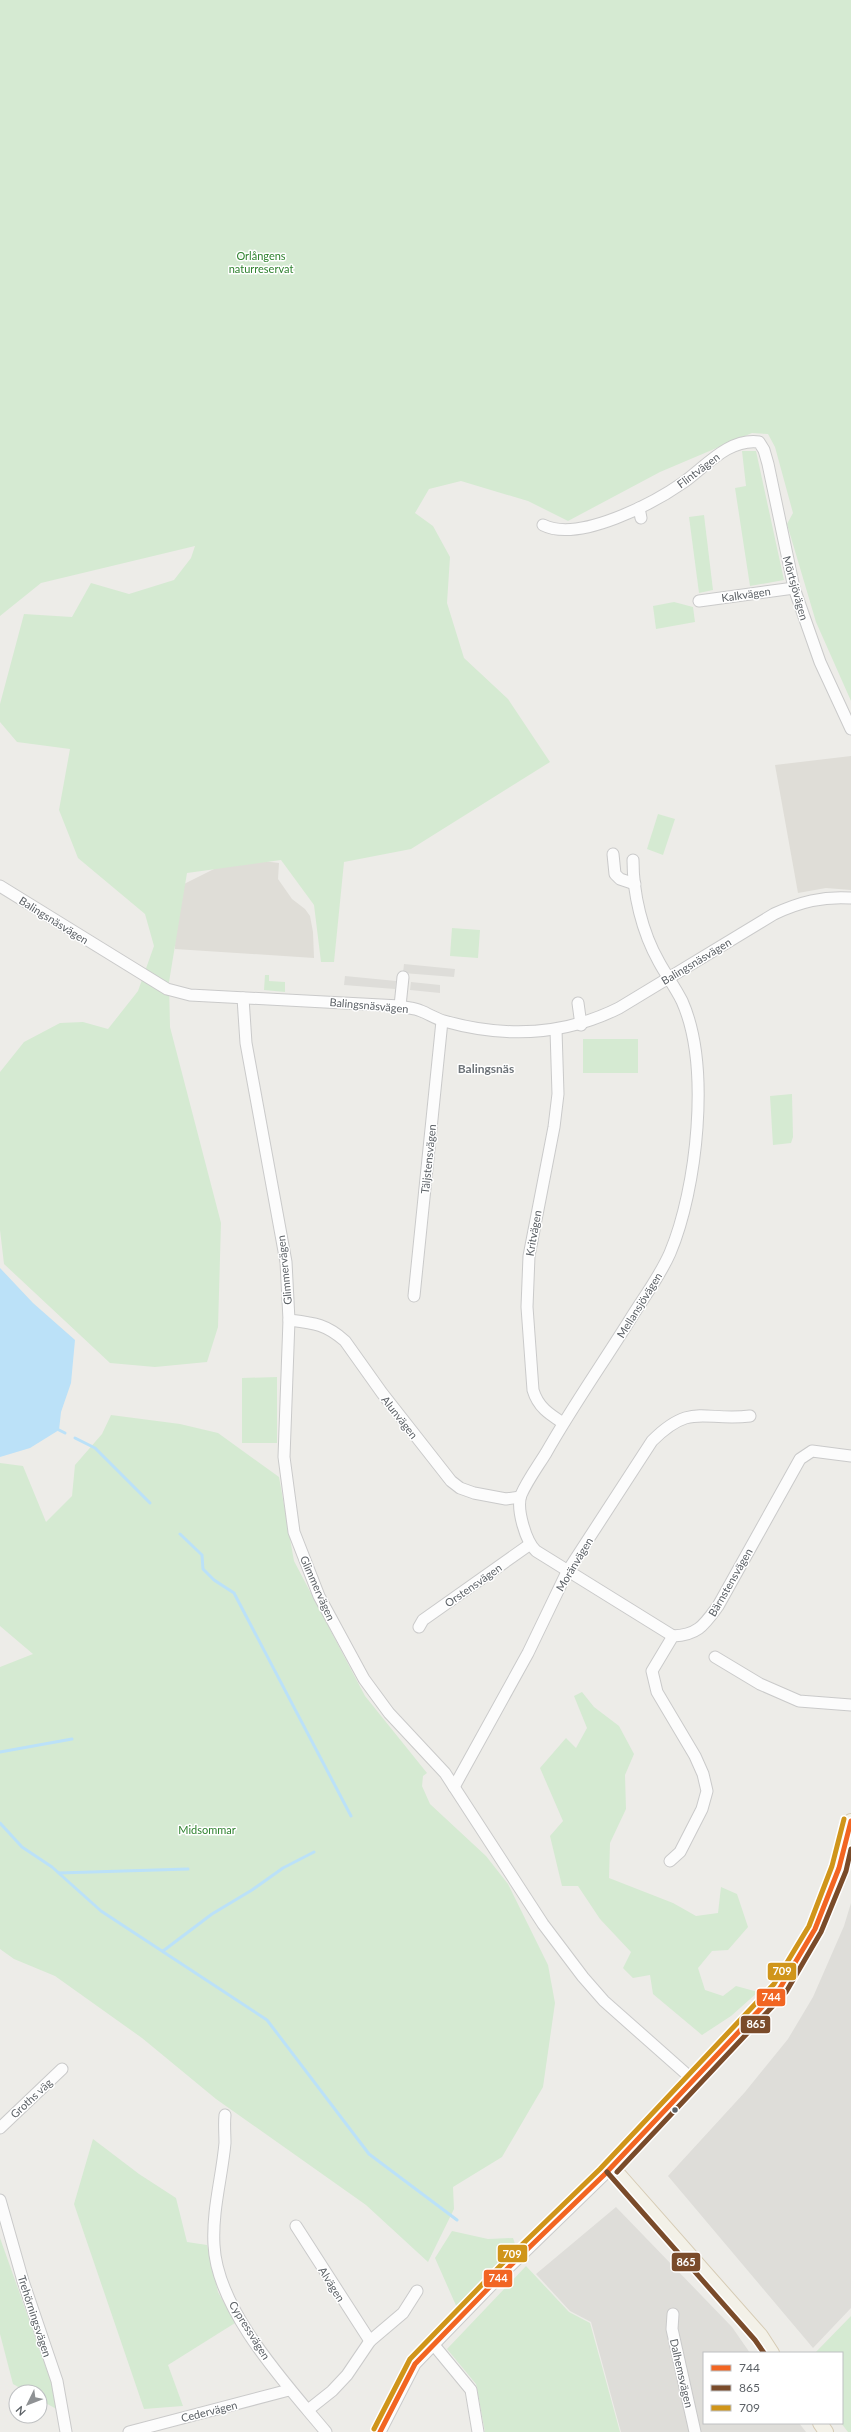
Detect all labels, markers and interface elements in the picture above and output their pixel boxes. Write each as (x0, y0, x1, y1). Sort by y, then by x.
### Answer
park label: Orlångens naturreservat (229, 249, 293, 275)
street label: Flintvägen (674, 450, 722, 490)
street label: Mörtsjövägen (781, 554, 811, 622)
street label: Kalkvägen (721, 584, 771, 604)
street label: Balingsnäsvägen (17, 893, 91, 947)
street label: Balingsnäsvägen (659, 935, 733, 987)
street label: Balingsnäsvägen (329, 995, 409, 1015)
district label: Balingsnäs (458, 1061, 514, 1076)
street label: Täljstensvägen (418, 1123, 438, 1195)
street label: Kritvägen (523, 1209, 543, 1257)
street label: Glimmervägen (274, 1235, 294, 1305)
street label: Mellansjövägen (614, 1270, 664, 1340)
street label: Alunvägen (379, 1393, 421, 1441)
street label: Moränvägen (553, 1535, 595, 1593)
street label: Bärnstensvägen (705, 1546, 755, 1618)
street label: Glimmervägen (298, 1554, 338, 1622)
street label: Orstensvägen (442, 1561, 504, 1609)
park label: Midsommar (178, 1823, 236, 1836)
line badge: 709 (767, 1962, 797, 1981)
text: 709 (772, 1964, 792, 1977)
line badge: 744 (756, 1988, 786, 2007)
text: 744 (761, 1990, 781, 2003)
line badge: 865 (740, 2015, 771, 2034)
text: 865 (746, 2017, 766, 2030)
street label: Groths väg (8, 2075, 55, 2120)
unlabelled marker (670, 2105, 680, 2115)
line badge: 709 (497, 2244, 528, 2263)
text: 709 (502, 2247, 522, 2260)
line badge: 865 (671, 2252, 701, 2272)
text: 865 (676, 2255, 696, 2268)
street label: Alvägen (316, 2264, 348, 2304)
line badge: 744 (483, 2269, 513, 2288)
text: 744 (488, 2271, 508, 2284)
street label: Trehörningsvägen (16, 2273, 54, 2359)
street label: Cypressvägen (227, 2298, 273, 2362)
street label: Dalhemsvägen (668, 2337, 696, 2409)
legend (703, 2352, 843, 2424)
text: 744 (739, 2360, 760, 2375)
text: 865 (739, 2380, 760, 2395)
north arrow (8, 2384, 48, 2424)
street label: Cedervägen (179, 2398, 239, 2424)
text: 709 (739, 2400, 760, 2415)
text: N (13, 2404, 28, 2419)

